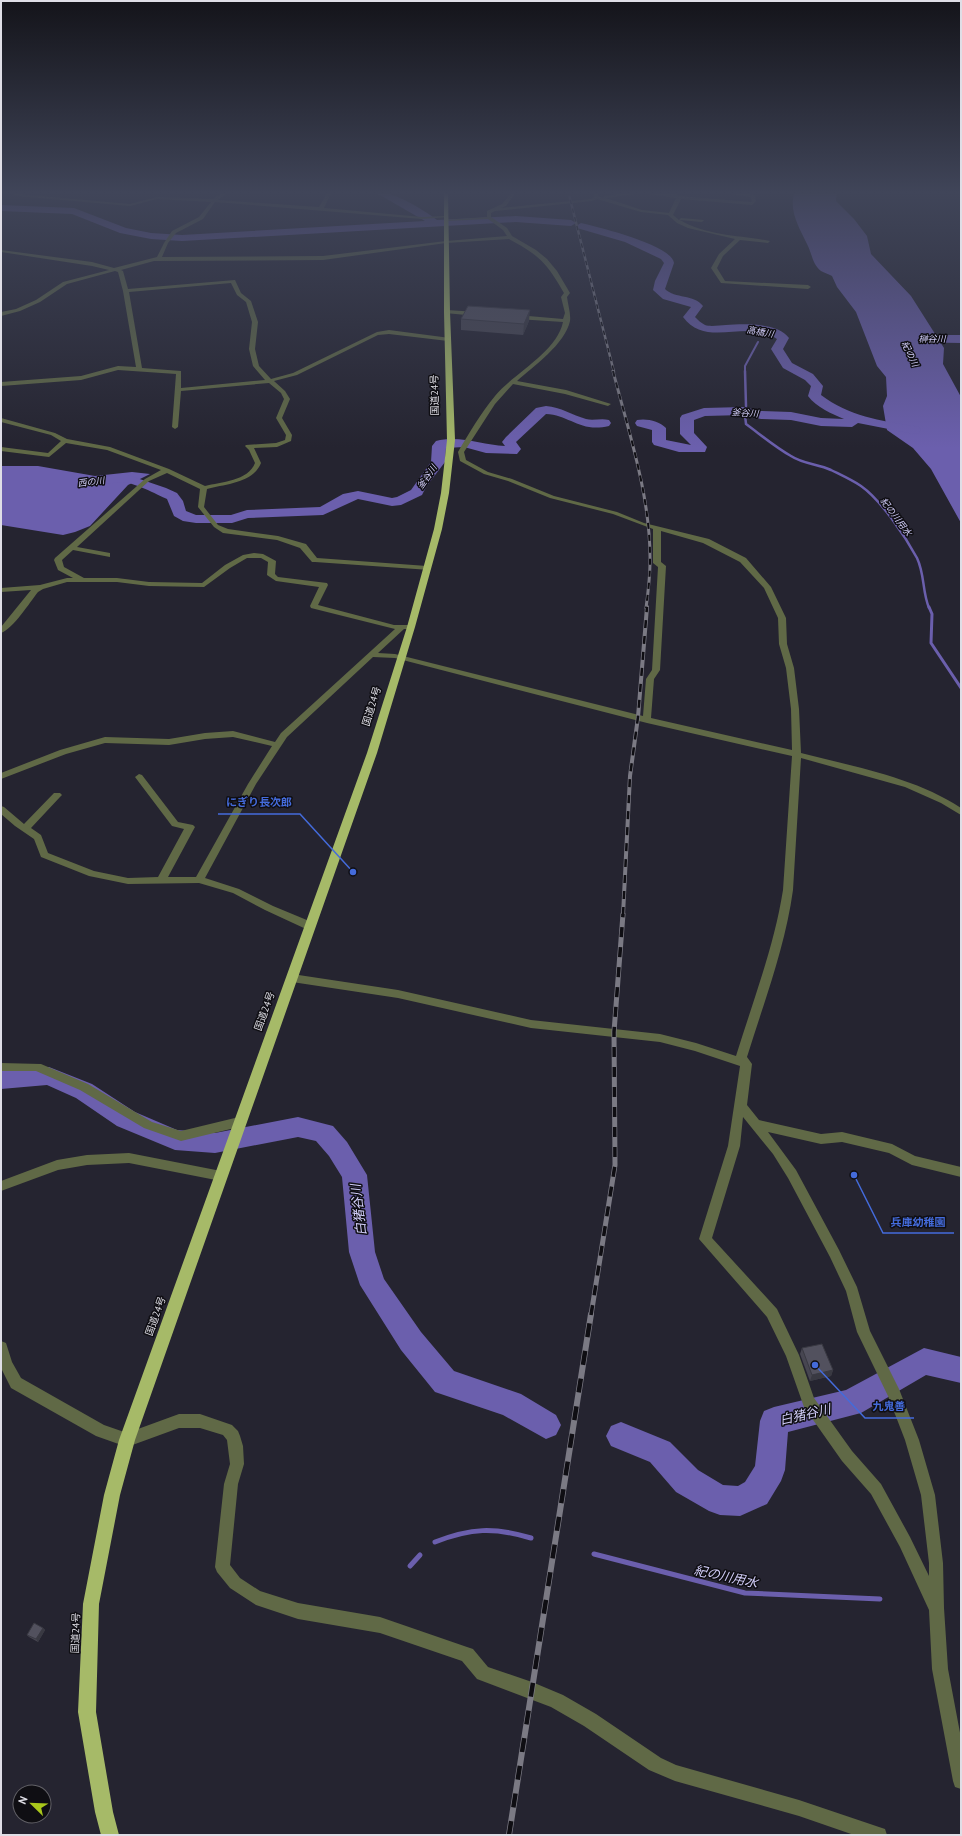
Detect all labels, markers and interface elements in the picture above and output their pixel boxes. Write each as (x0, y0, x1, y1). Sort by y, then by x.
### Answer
water label: 高橋川 (746, 324, 775, 339)
water label: 榊谷川 (918, 333, 946, 344)
water label: 紀の川 (900, 339, 922, 369)
street label: 国道24号 (428, 374, 441, 416)
water label: 釜谷川 (731, 406, 760, 419)
water label: 釜谷川 (414, 462, 439, 491)
water label: 西の川 (77, 474, 106, 489)
water label: 紀の川用水 (878, 495, 915, 539)
street label: 国道24号 (359, 685, 384, 728)
callout: にぎり長次郎 (218, 791, 300, 814)
text: にぎり長次郎 (226, 795, 292, 809)
street label: 国道24号 (251, 990, 278, 1033)
water label: 白猪谷川 (347, 1181, 370, 1237)
callout: 兵庫幼稚園 (883, 1210, 954, 1233)
text: 兵庫幼稚園 (891, 1215, 946, 1229)
street label: 国道24号 (142, 1295, 169, 1338)
callout: 九鬼善 (865, 1395, 914, 1418)
text: 九鬼善 (873, 1399, 906, 1413)
water label: 白猪谷川 (778, 1400, 834, 1429)
water label: 紀の川用水 (692, 1561, 761, 1592)
street label: 国道24号 (68, 1612, 83, 1654)
north arrow (12, 1784, 52, 1824)
text: N (15, 1794, 31, 1806)

